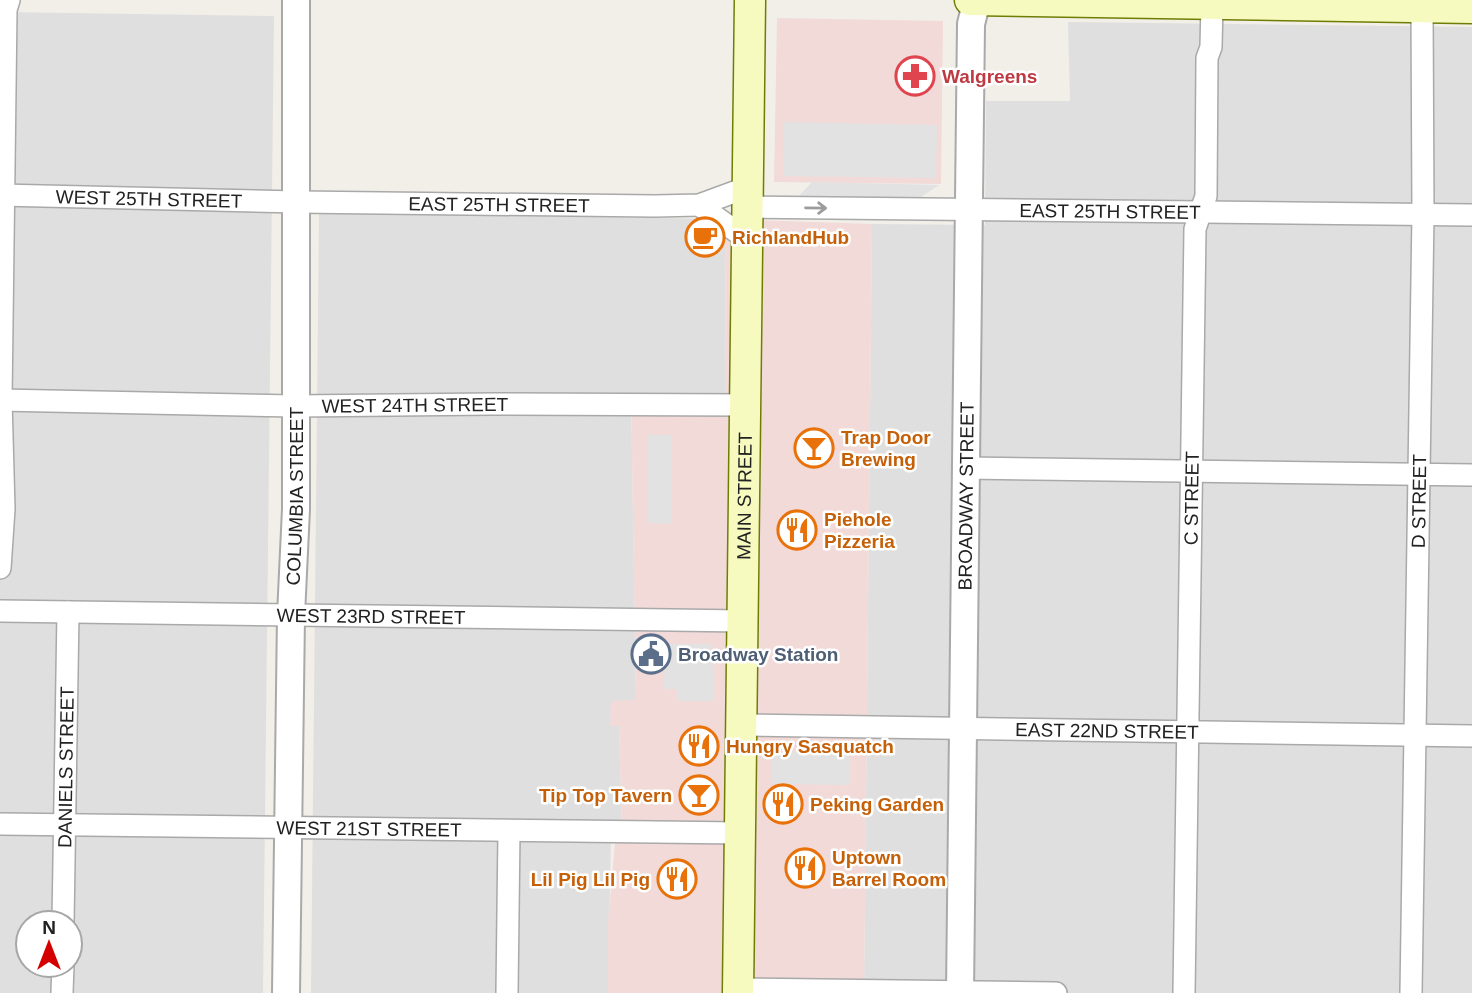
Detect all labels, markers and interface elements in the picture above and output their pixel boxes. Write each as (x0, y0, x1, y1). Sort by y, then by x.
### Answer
pharmacy icon: Walgreens (894, 55, 936, 97)
place label: Walgreens (942, 66, 1037, 87)
street label: WEST 25TH STREET (55, 186, 243, 211)
street label: EAST 25TH STREET (408, 193, 590, 216)
street label: EAST 25TH STREET (1019, 199, 1201, 223)
one-way arrow (804, 201, 827, 215)
cafe icon: RichlandHub (684, 216, 726, 258)
place label: RichlandHub (732, 227, 849, 248)
street label: WEST 24TH STREET (322, 393, 509, 416)
street label: BROADWAY STREET (954, 401, 977, 591)
street label: COLUMBIA STREET (282, 406, 307, 586)
bar icon: Trap Door Brewing (793, 427, 835, 469)
place label: Trap Door Brewing (841, 427, 931, 470)
street label: MAIN STREET (733, 432, 755, 560)
street label: C STREET (1180, 450, 1202, 545)
street label: D STREET (1407, 453, 1430, 548)
restaurant icon: Piehole Pizzeria (776, 509, 818, 551)
place label: Piehole Pizzeria (824, 509, 895, 552)
street label: WEST 23RD STREET (276, 604, 466, 628)
public building icon: Broadway Station (630, 633, 672, 675)
place label: Broadway Station (678, 644, 838, 665)
street label: DANIELS STREET (54, 686, 77, 848)
street label: EAST 22ND STREET (1015, 719, 1199, 742)
restaurant icon: Hungry Sasquatch (678, 725, 720, 767)
place label: Hungry Sasquatch (726, 736, 894, 757)
bar icon: Tip Top Tavern (678, 774, 720, 816)
restaurant icon: Peking Garden (762, 783, 804, 825)
place label: Tip Top Tavern (539, 785, 672, 806)
place label: Peking Garden (810, 794, 944, 815)
street label: WEST 21ST STREET (276, 817, 462, 840)
restaurant icon: Uptown Barrel Room (784, 847, 826, 889)
place label: Uptown Barrel Room (832, 847, 946, 890)
restaurant icon: Lil Pig Lil Pig (656, 858, 698, 900)
place label: Lil Pig Lil Pig (531, 869, 650, 890)
north arrow (14, 909, 84, 979)
text: N (42, 917, 56, 938)

